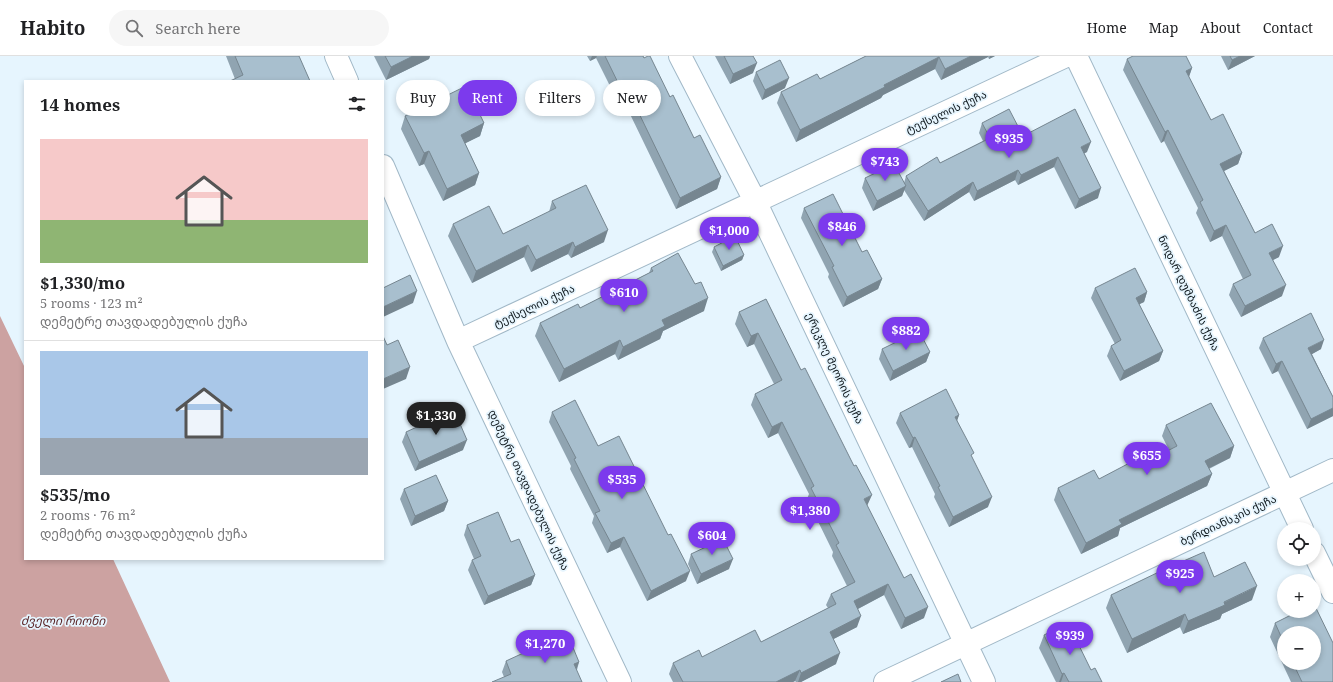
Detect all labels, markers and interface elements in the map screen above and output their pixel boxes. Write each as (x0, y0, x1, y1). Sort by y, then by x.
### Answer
search box (109, 10, 389, 46)
text: Habito (20, 15, 85, 41)
icon: search (123, 17, 145, 39)
text: Search here (155, 18, 240, 38)
text: Home (1087, 18, 1127, 37)
text: Map (1149, 18, 1178, 37)
text: About (1200, 18, 1241, 37)
text: Contact (1263, 18, 1313, 37)
chip: Buy (396, 80, 450, 116)
chip: Rent (458, 80, 517, 116)
chip: Filters (525, 80, 595, 116)
chip: New (603, 80, 661, 116)
street label: ტექსელის ქუჩა (903, 86, 989, 137)
text: 14 homes (40, 93, 120, 116)
icon: filters (346, 93, 368, 115)
pin: $935 (985, 125, 1033, 159)
text: $935 (994, 129, 1024, 147)
pin: $743 (861, 148, 909, 182)
text: $743 (870, 152, 900, 170)
icon: home (168, 165, 240, 237)
pin: $846 (818, 213, 866, 247)
pin: $1,000 (696, 217, 762, 251)
text: $846 (827, 217, 857, 235)
text: $1,000 (709, 221, 749, 239)
street label: ნოდარ დუმბაძის ქუჩა (1155, 233, 1224, 353)
text: $1,330/mo (40, 271, 125, 294)
pin: $610 (600, 279, 648, 313)
street label: ტექსელის ქუჩა (491, 280, 577, 331)
text: $610 (609, 283, 639, 301)
text: 5 rooms · 123 m² (40, 294, 143, 312)
street label: ერეკლე მეორის ქუჩა (803, 310, 868, 426)
text: დემეტრე თავდადებულის ქუჩა (40, 312, 248, 330)
pin: $882 (882, 317, 930, 351)
text: $882 (891, 321, 921, 339)
icon: home (168, 377, 240, 449)
pin: $1,330 (403, 402, 469, 436)
text: $1,330 (416, 406, 456, 424)
street label: დემეტრე თავდადებულის ქუჩა (486, 407, 573, 573)
pin: $655 (1123, 442, 1171, 476)
text: $655 (1132, 446, 1162, 464)
pin: $535 (598, 466, 646, 500)
text: $535 (607, 470, 637, 488)
text: $535/mo (40, 483, 111, 506)
street label: ბერდიანსკის ქუჩა (1177, 491, 1279, 549)
pin: $1,380 (777, 497, 843, 531)
text: $1,380 (790, 501, 830, 519)
text: 2 rooms · 76 m² (40, 506, 135, 524)
pin: $604 (688, 522, 736, 556)
map controls (1277, 522, 1321, 670)
button: locate (1277, 522, 1321, 566)
text: დემეტრე თავდადებულის ქუჩა (40, 524, 248, 542)
text: $604 (697, 526, 727, 544)
pin: $925 (1156, 560, 1204, 594)
text: $925 (1165, 564, 1195, 582)
button: + (1277, 574, 1321, 618)
water label: ძველი რიონი (21, 612, 106, 629)
pin: $939 (1046, 622, 1094, 656)
text: $939 (1055, 626, 1085, 644)
button: − (1277, 626, 1321, 670)
pin: $1,270 (512, 630, 578, 664)
text: $1,270 (525, 634, 565, 652)

